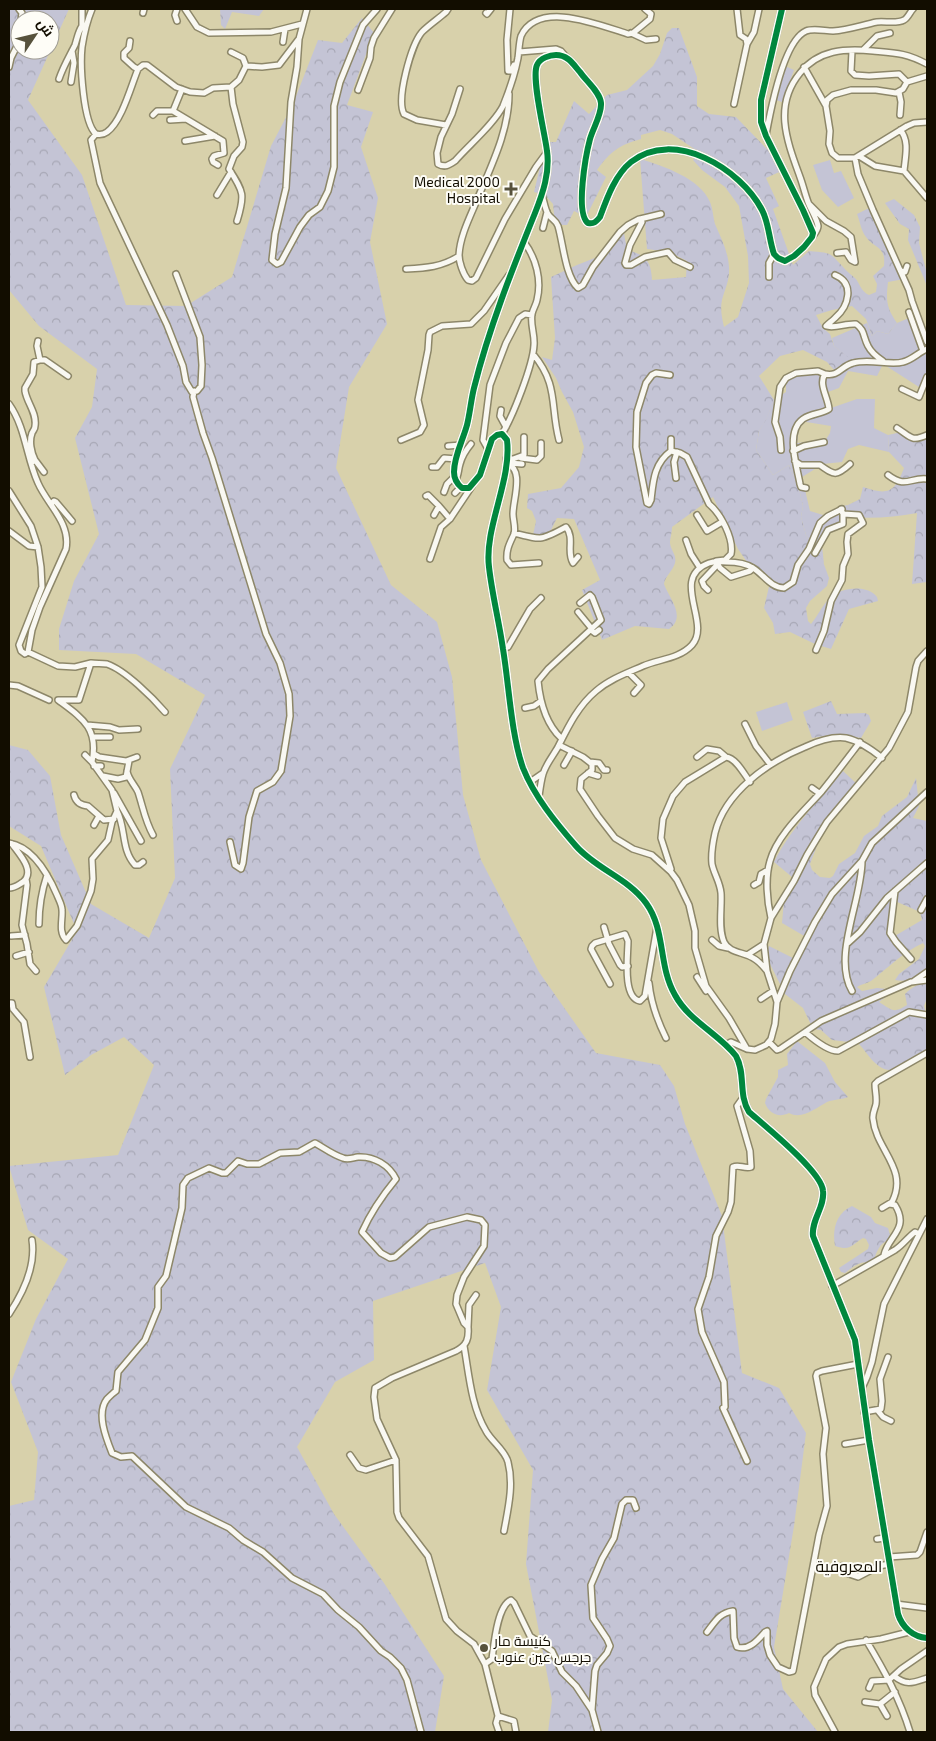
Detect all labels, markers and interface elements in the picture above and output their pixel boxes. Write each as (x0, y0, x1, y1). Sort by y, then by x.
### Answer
north arrow (10, 10, 60, 60)
text: ش (33, 15, 58, 40)
place label: Medical 2000 Hospital (414, 173, 501, 206)
marker: Medical 2000 Hospital (504, 182, 518, 196)
district label: المعروفية (816, 1556, 882, 1576)
place label: كنيسة مار جرجس عين عنوب (493, 1632, 591, 1665)
marker: كنيسة مار جرجس عين عنوب (478, 1642, 490, 1654)

